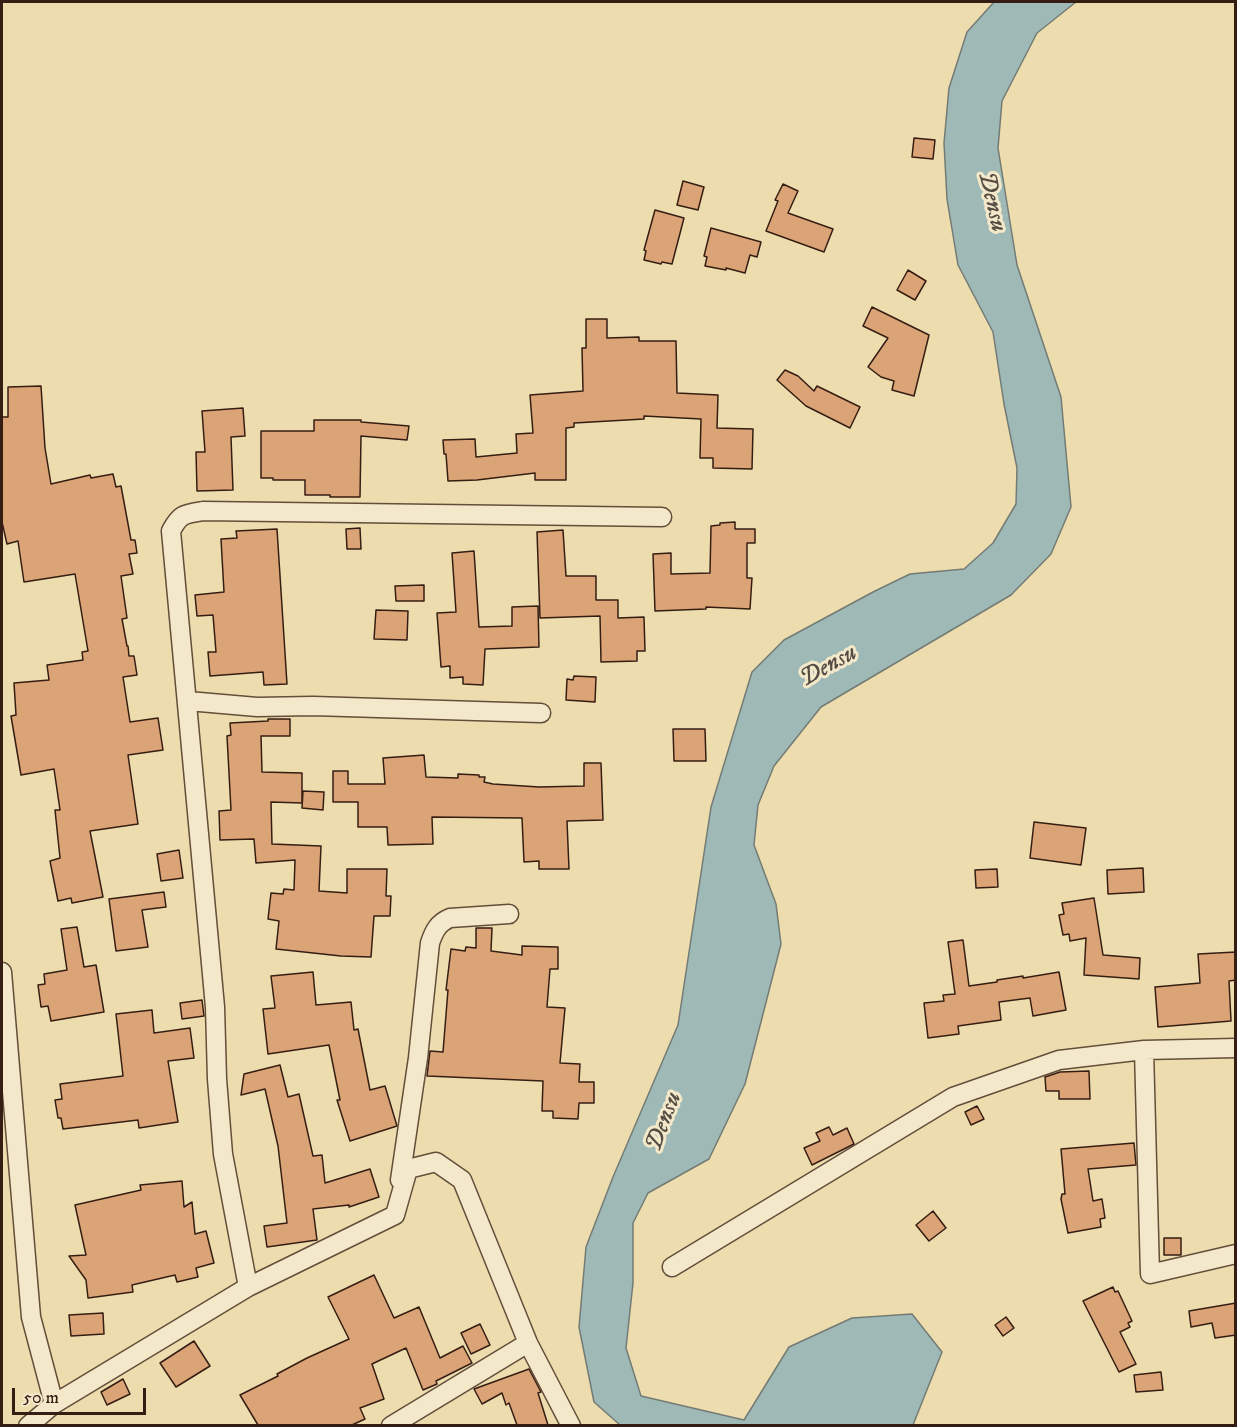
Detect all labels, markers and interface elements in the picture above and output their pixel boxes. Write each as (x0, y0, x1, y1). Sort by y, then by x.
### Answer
water label: Densu (970, 169, 1012, 235)
water label: Densu (795, 640, 863, 694)
water label: Densu (641, 1088, 689, 1156)
scale bar (15, 1376, 148, 1414)
text: 50 m (23, 1387, 59, 1409)

